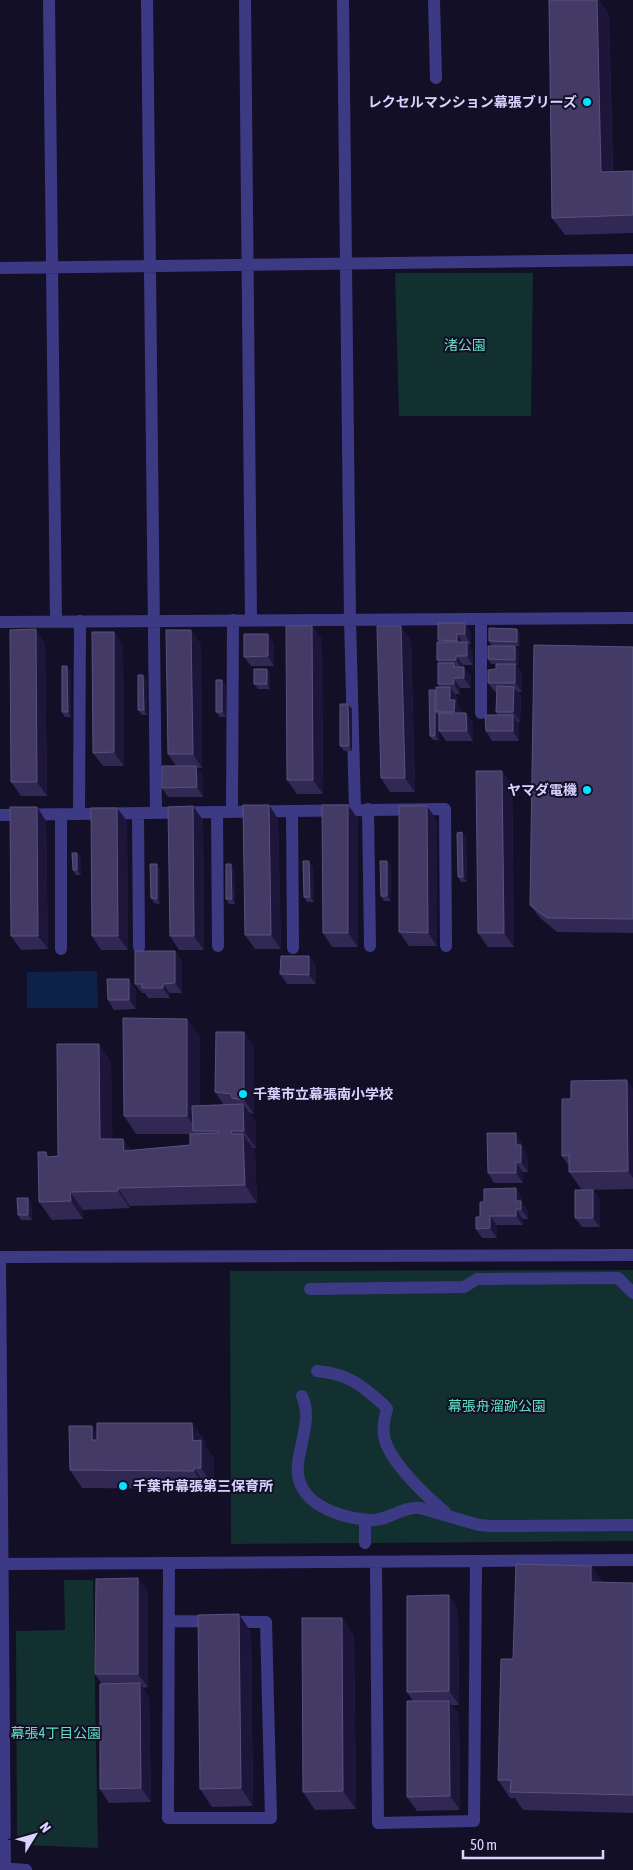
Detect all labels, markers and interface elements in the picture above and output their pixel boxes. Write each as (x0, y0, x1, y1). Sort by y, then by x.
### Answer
place label: レクセルマンション幕張ブリーズ (368, 94, 577, 110)
marker: レクセルマンション幕張ブリーズ (581, 96, 593, 108)
park label: 渚公園 (444, 337, 486, 353)
place label: ヤマダ電機 (507, 782, 577, 798)
marker: ヤマダ電機 (581, 784, 593, 796)
place label: 千葉市立幕張南小学校 (253, 1086, 393, 1102)
marker: 千葉市立幕張南小学校 (237, 1088, 249, 1100)
park label: 幕張舟溜跡公園 (448, 1398, 546, 1414)
place label: 千葉市幕張第三保育所 (133, 1478, 273, 1494)
marker: 千葉市幕張第三保育所 (117, 1480, 129, 1492)
park label: 幕張4丁目公園 (11, 1725, 101, 1741)
north arrow (10, 1810, 60, 1860)
text: N (37, 1819, 54, 1835)
scale bar (463, 1828, 603, 1860)
text: 50 m (470, 1836, 497, 1853)

